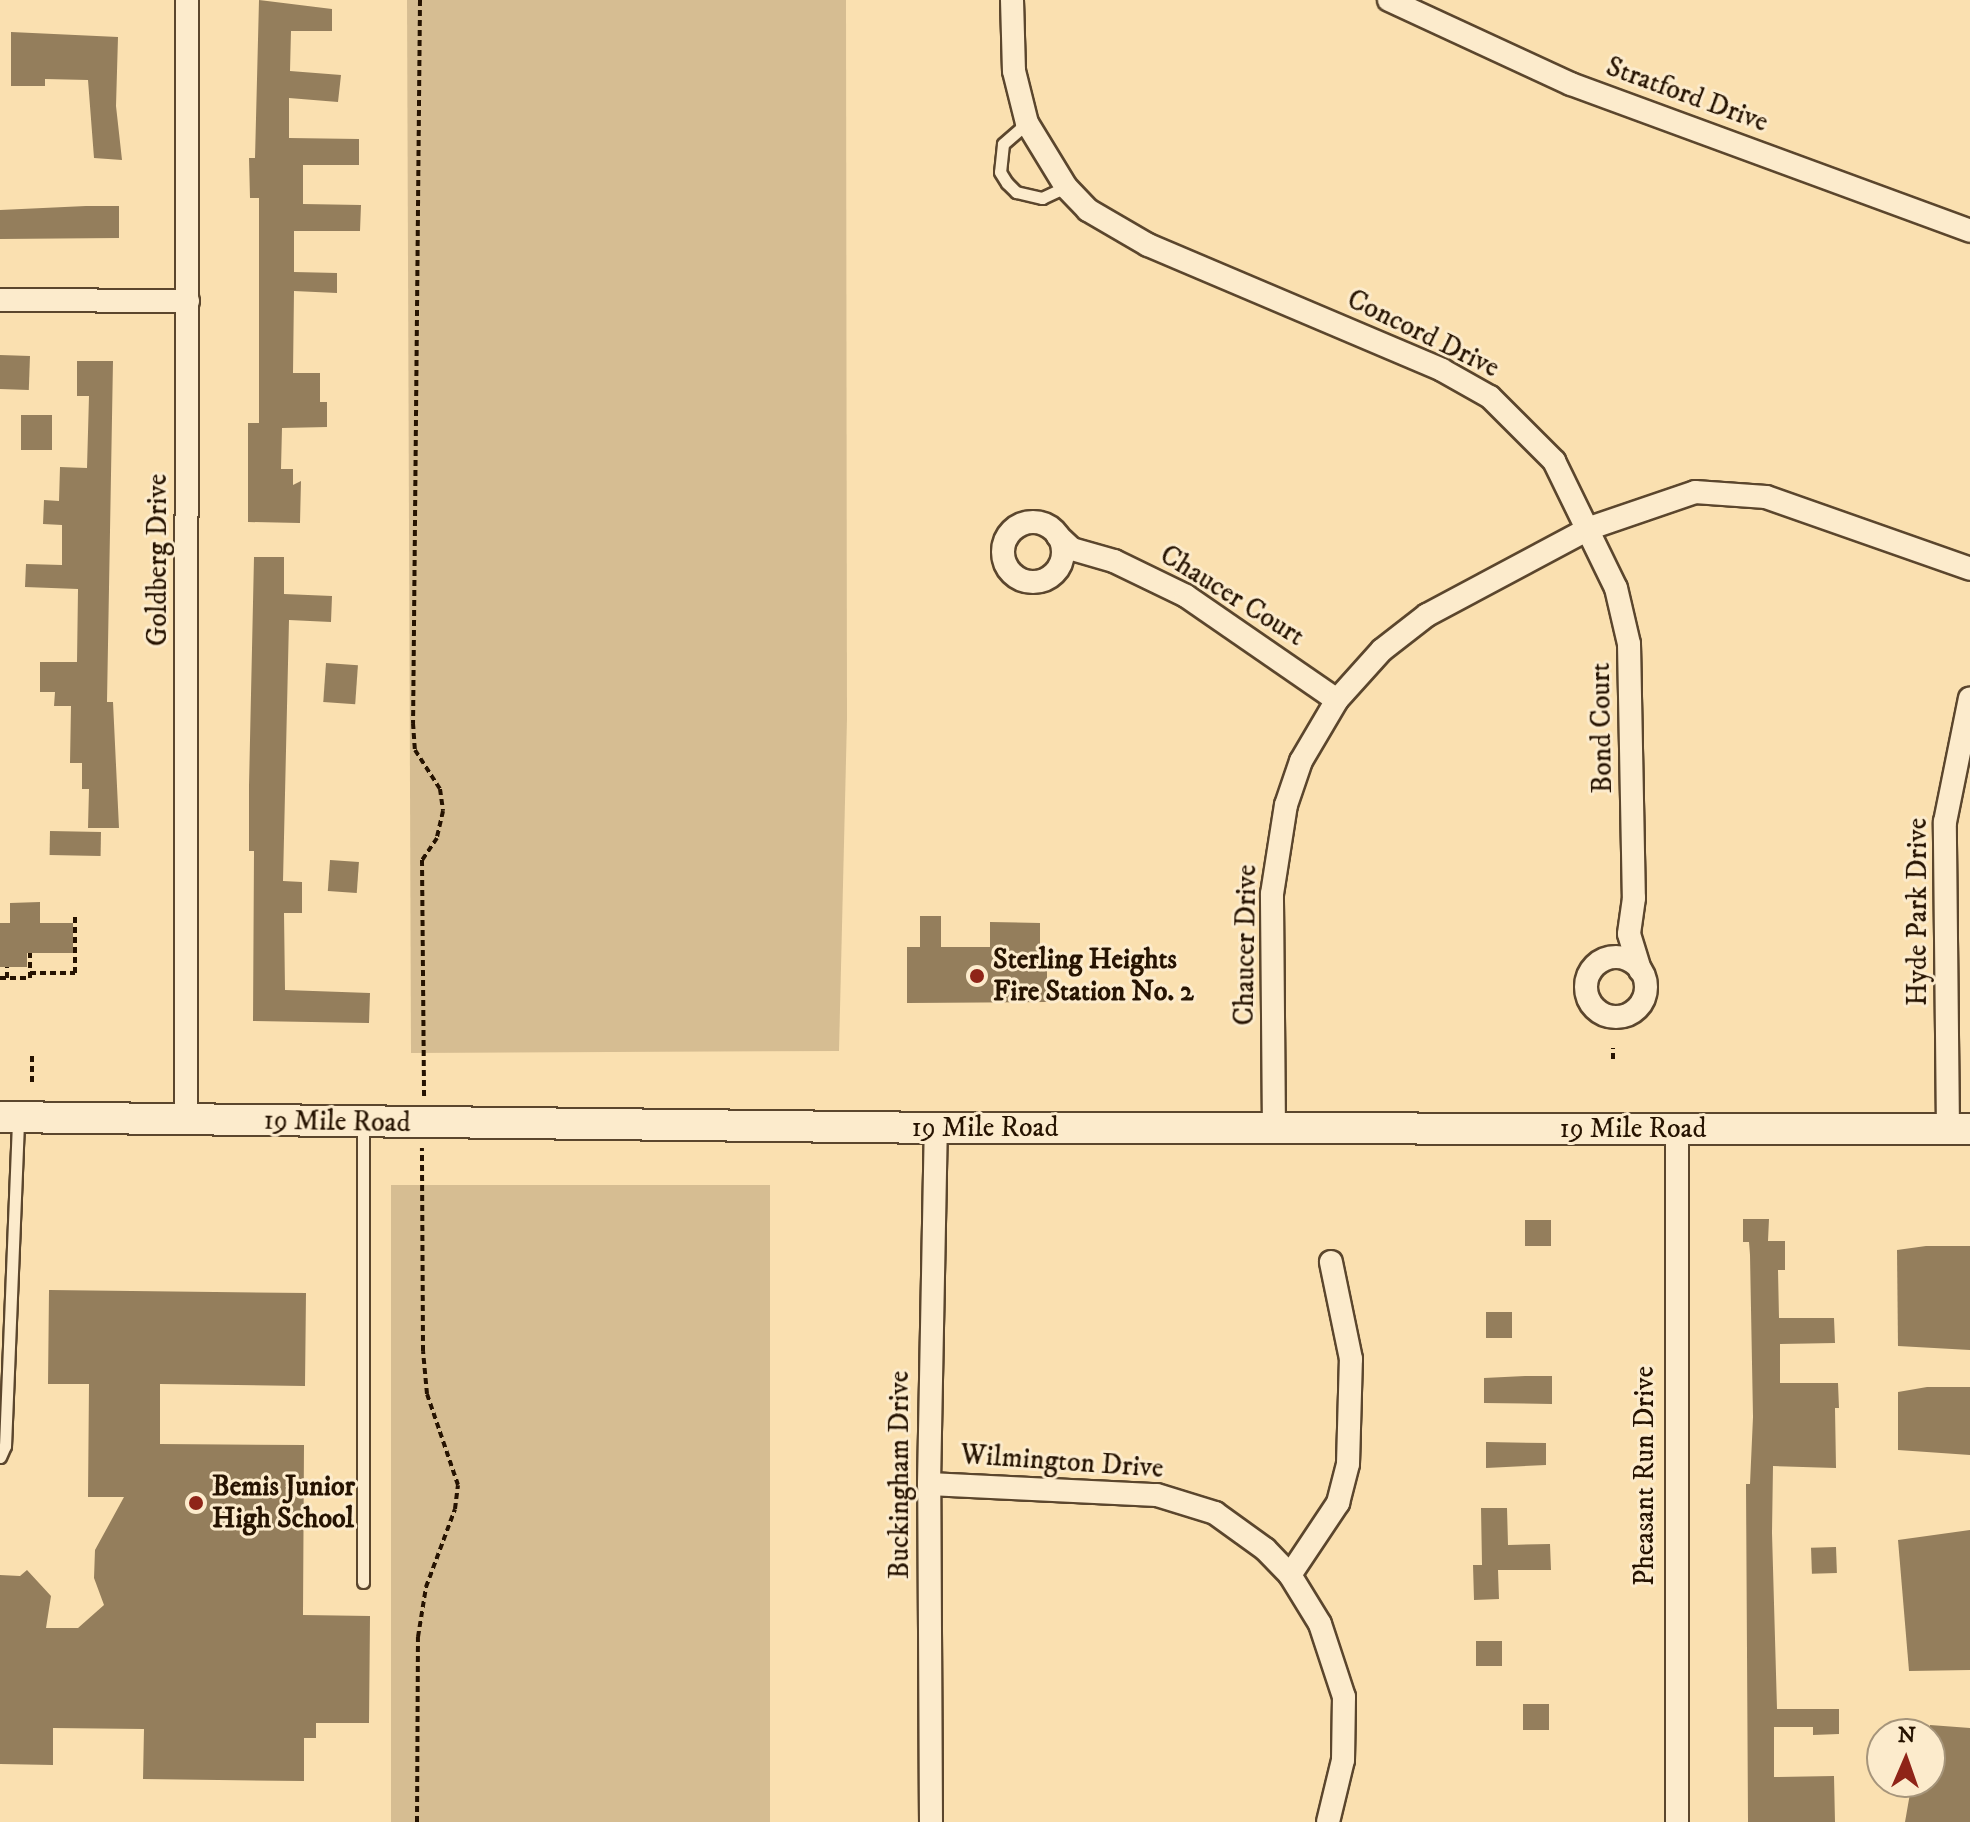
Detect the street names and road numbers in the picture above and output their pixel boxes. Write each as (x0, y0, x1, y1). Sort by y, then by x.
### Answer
street label: Stratford Drive (1601, 50, 1773, 140)
street label: Concord Drive (1341, 283, 1505, 385)
street label: Goldberg Drive (141, 474, 175, 646)
street label: Chaucer Court (1154, 538, 1310, 654)
street label: Bond Court (1584, 662, 1620, 794)
street label: Hyde Park Drive (1901, 818, 1935, 1006)
street label: Chaucer Drive (1228, 864, 1264, 1026)
street label: 19 Mile Road (263, 1104, 411, 1140)
street label: 19 Mile Road (912, 1111, 1058, 1145)
street label: 19 Mile Road (1560, 1112, 1706, 1146)
street label: Pheasant Run Drive (1628, 1366, 1662, 1586)
street label: Buckingham Drive (883, 1371, 917, 1579)
street label: Wilmington Drive (959, 1438, 1165, 1486)

